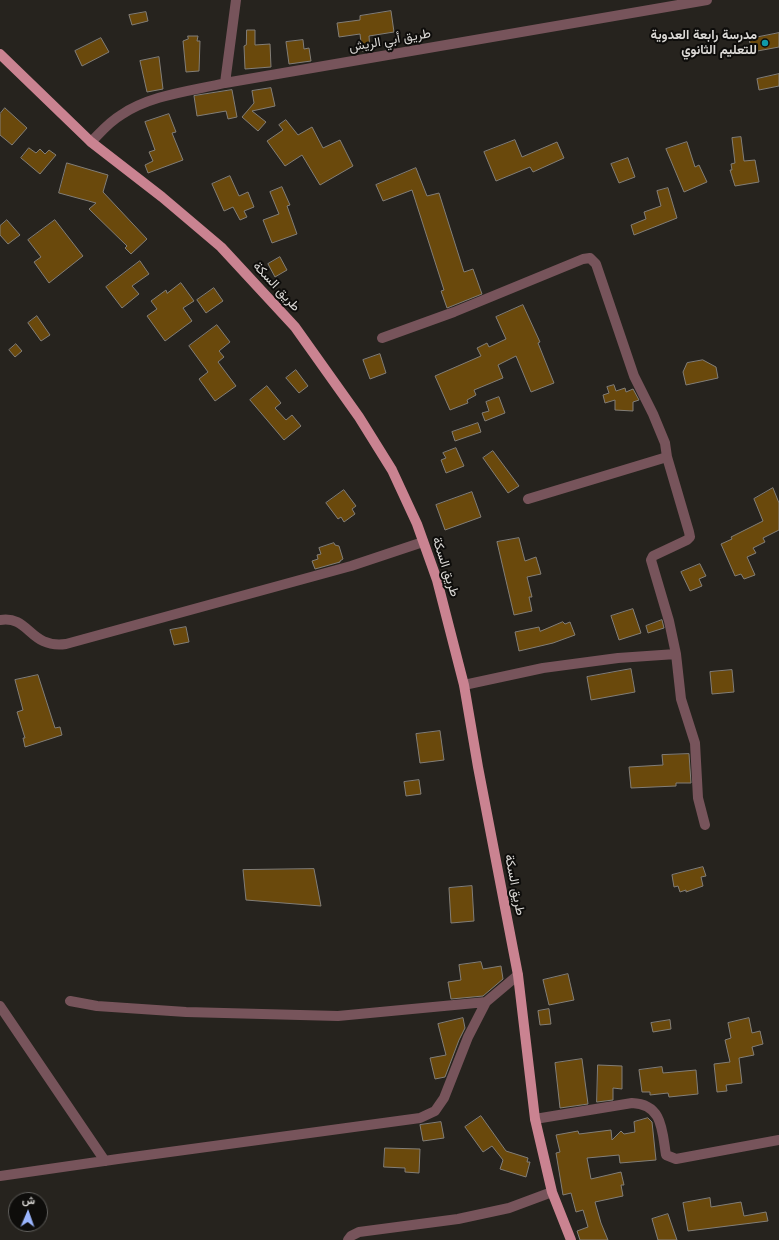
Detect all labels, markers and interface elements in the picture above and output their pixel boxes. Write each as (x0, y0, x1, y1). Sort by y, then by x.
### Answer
street label: طريق أبي الريش (348, 26, 432, 56)
place label: مدرسة رابعة العدوية للتعليم الثانوي (650, 28, 757, 59)
marker: مدرسة رابعة العدوية للتعليم الثانوي (760, 38, 770, 48)
street label: طريق السكة (249, 259, 303, 315)
street label: طريق السكة (428, 535, 462, 599)
street label: طريق السكة (500, 853, 528, 917)
north arrow (8, 1192, 48, 1232)
text: ش (22, 1193, 35, 1208)

